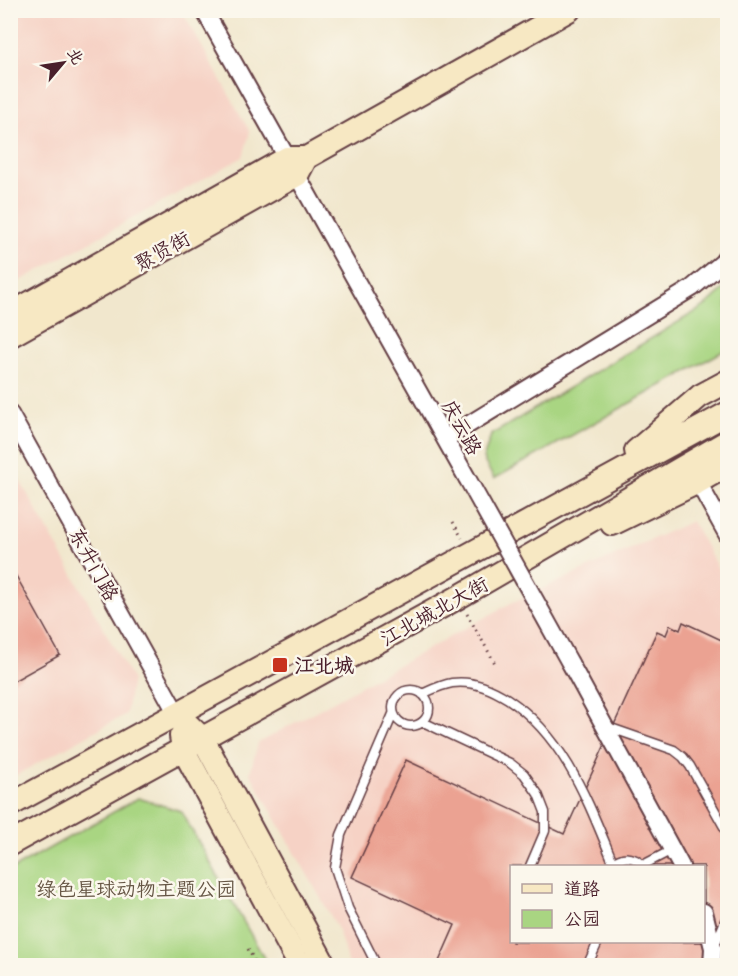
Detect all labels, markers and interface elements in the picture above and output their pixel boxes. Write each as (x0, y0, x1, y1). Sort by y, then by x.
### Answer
north arrow (33, 33, 93, 93)
text: 北 (61, 45, 86, 69)
street label: 聚贤街 (131, 228, 196, 279)
street label: 庆云路 (434, 396, 486, 461)
street label: 东升门路 (61, 524, 123, 607)
street label: 江北城北大街 (377, 573, 494, 653)
place label: 江北城 (294, 655, 354, 680)
marker: 江北城 (271, 656, 289, 674)
legend (510, 865, 705, 943)
park label: 绿色星球动物主题公园 (36, 879, 236, 904)
text: 道路 (564, 880, 600, 902)
text: 公园 (564, 910, 600, 932)

